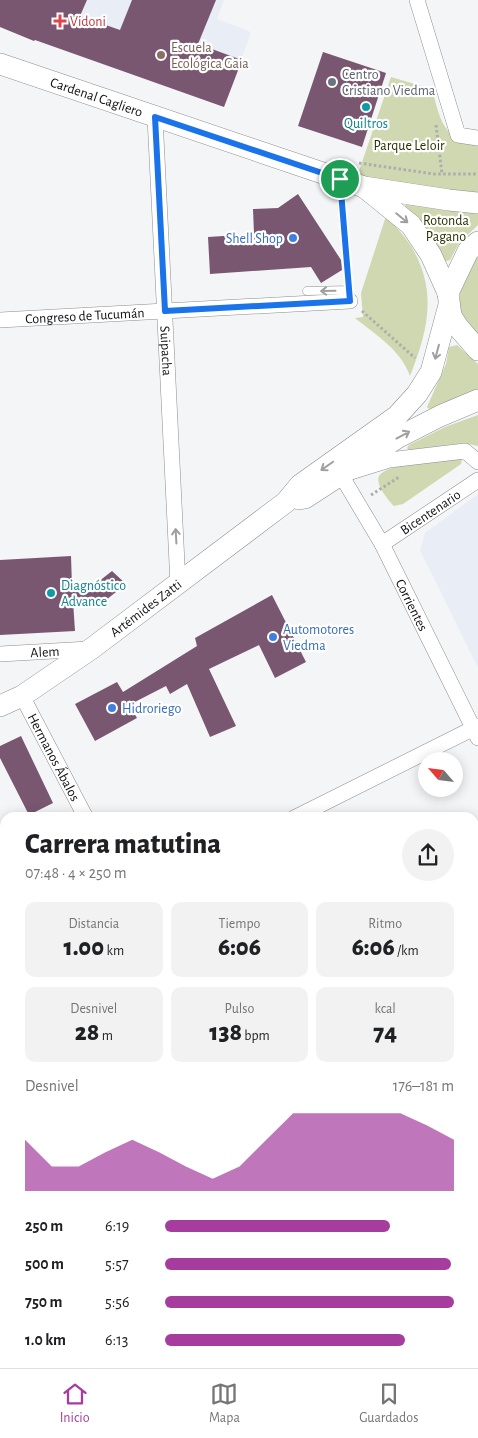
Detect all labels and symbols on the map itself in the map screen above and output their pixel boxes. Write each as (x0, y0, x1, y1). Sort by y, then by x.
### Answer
marker: Vidoni (54, 15, 66, 27)
place label: Vidoni (70, 15, 106, 29)
place label: Escuela Ecológica Gaia (171, 41, 249, 71)
marker: Escuela Ecológica Gaia (155, 49, 167, 61)
place label: Centro Cristiano Viedma (342, 68, 436, 98)
street label: Cardenal Cagliero (48, 76, 144, 120)
marker: Centro Cristiano Viedma (326, 76, 338, 88)
marker: Quiltros (360, 101, 372, 113)
place label: Quiltros (344, 117, 388, 131)
park label: Parque Leloir (373, 139, 445, 153)
pin (319, 158, 361, 200)
one-way arrow (395, 212, 408, 223)
park label: Rotonda Pagano (423, 214, 470, 244)
place label: Shell Shop (226, 232, 283, 246)
marker: Shell Shop (287, 232, 299, 244)
one-way arrow (320, 286, 336, 295)
street label: Congreso de Tucumán (25, 306, 145, 327)
street label: Suipacha (157, 326, 174, 377)
one-way arrow (432, 344, 441, 360)
one-way arrow (396, 430, 411, 440)
one-way arrow (320, 461, 334, 471)
street label: Bicentenario (398, 488, 464, 538)
one-way arrow (171, 528, 180, 544)
street label: Artémides Zatti (108, 577, 184, 640)
street label: Corrientes (393, 577, 430, 633)
place label: Diagnóstico Advance (61, 579, 126, 609)
marker: Diagnóstico Advance (45, 587, 57, 599)
place label: Automotores Viedma (283, 623, 354, 653)
marker: Automotores Viedma (267, 631, 279, 643)
street label: Alem (30, 645, 60, 660)
marker: Hidroriego (106, 702, 118, 714)
place label: Hidroriego (122, 702, 181, 716)
street label: Hermanos Ábalos (25, 711, 82, 804)
north arrow (418, 752, 462, 798)

